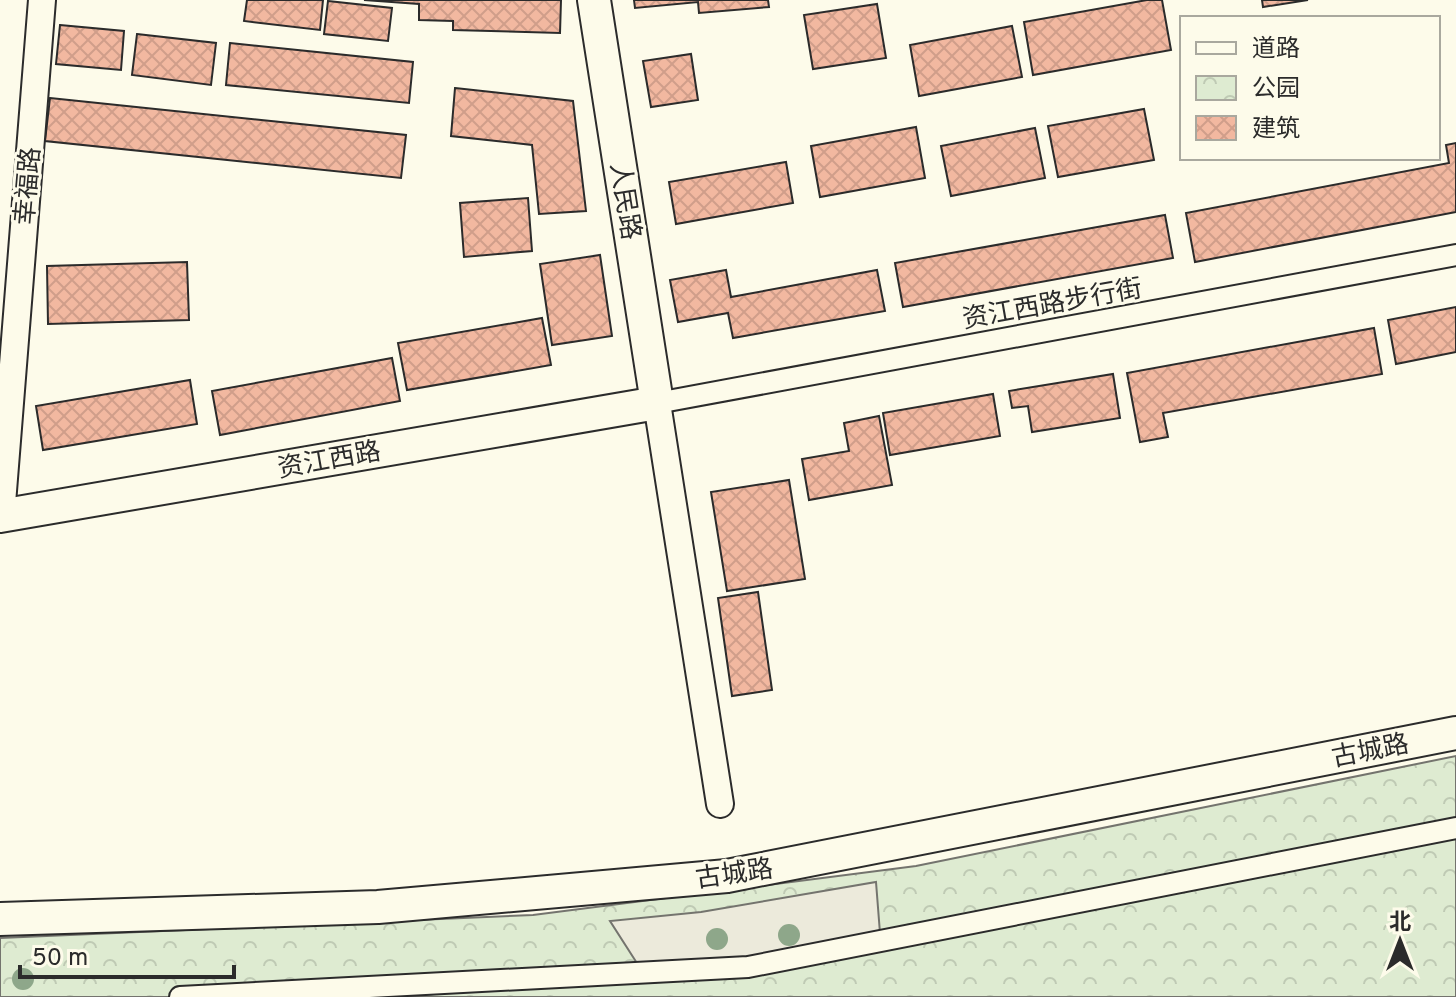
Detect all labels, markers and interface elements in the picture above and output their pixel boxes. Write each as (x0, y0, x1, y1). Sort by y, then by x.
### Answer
legend (1180, 16, 1440, 160)
text: 道路 (1252, 35, 1300, 65)
text: 公园 (1252, 75, 1300, 105)
text: 建筑 (1252, 115, 1300, 145)
street label: 幸福路 (10, 146, 49, 227)
street label: 人民路 (601, 160, 646, 242)
street label: 资江西路步行街 (960, 273, 1145, 338)
street label: 资江西路 (275, 436, 384, 487)
street label: 古城路 (1329, 729, 1412, 776)
street label: 古城路 (693, 854, 775, 897)
north arrow (1360, 901, 1440, 981)
text: 北 (1389, 910, 1411, 937)
scale bar (20, 929, 234, 979)
text: 50 m (32, 944, 88, 974)

